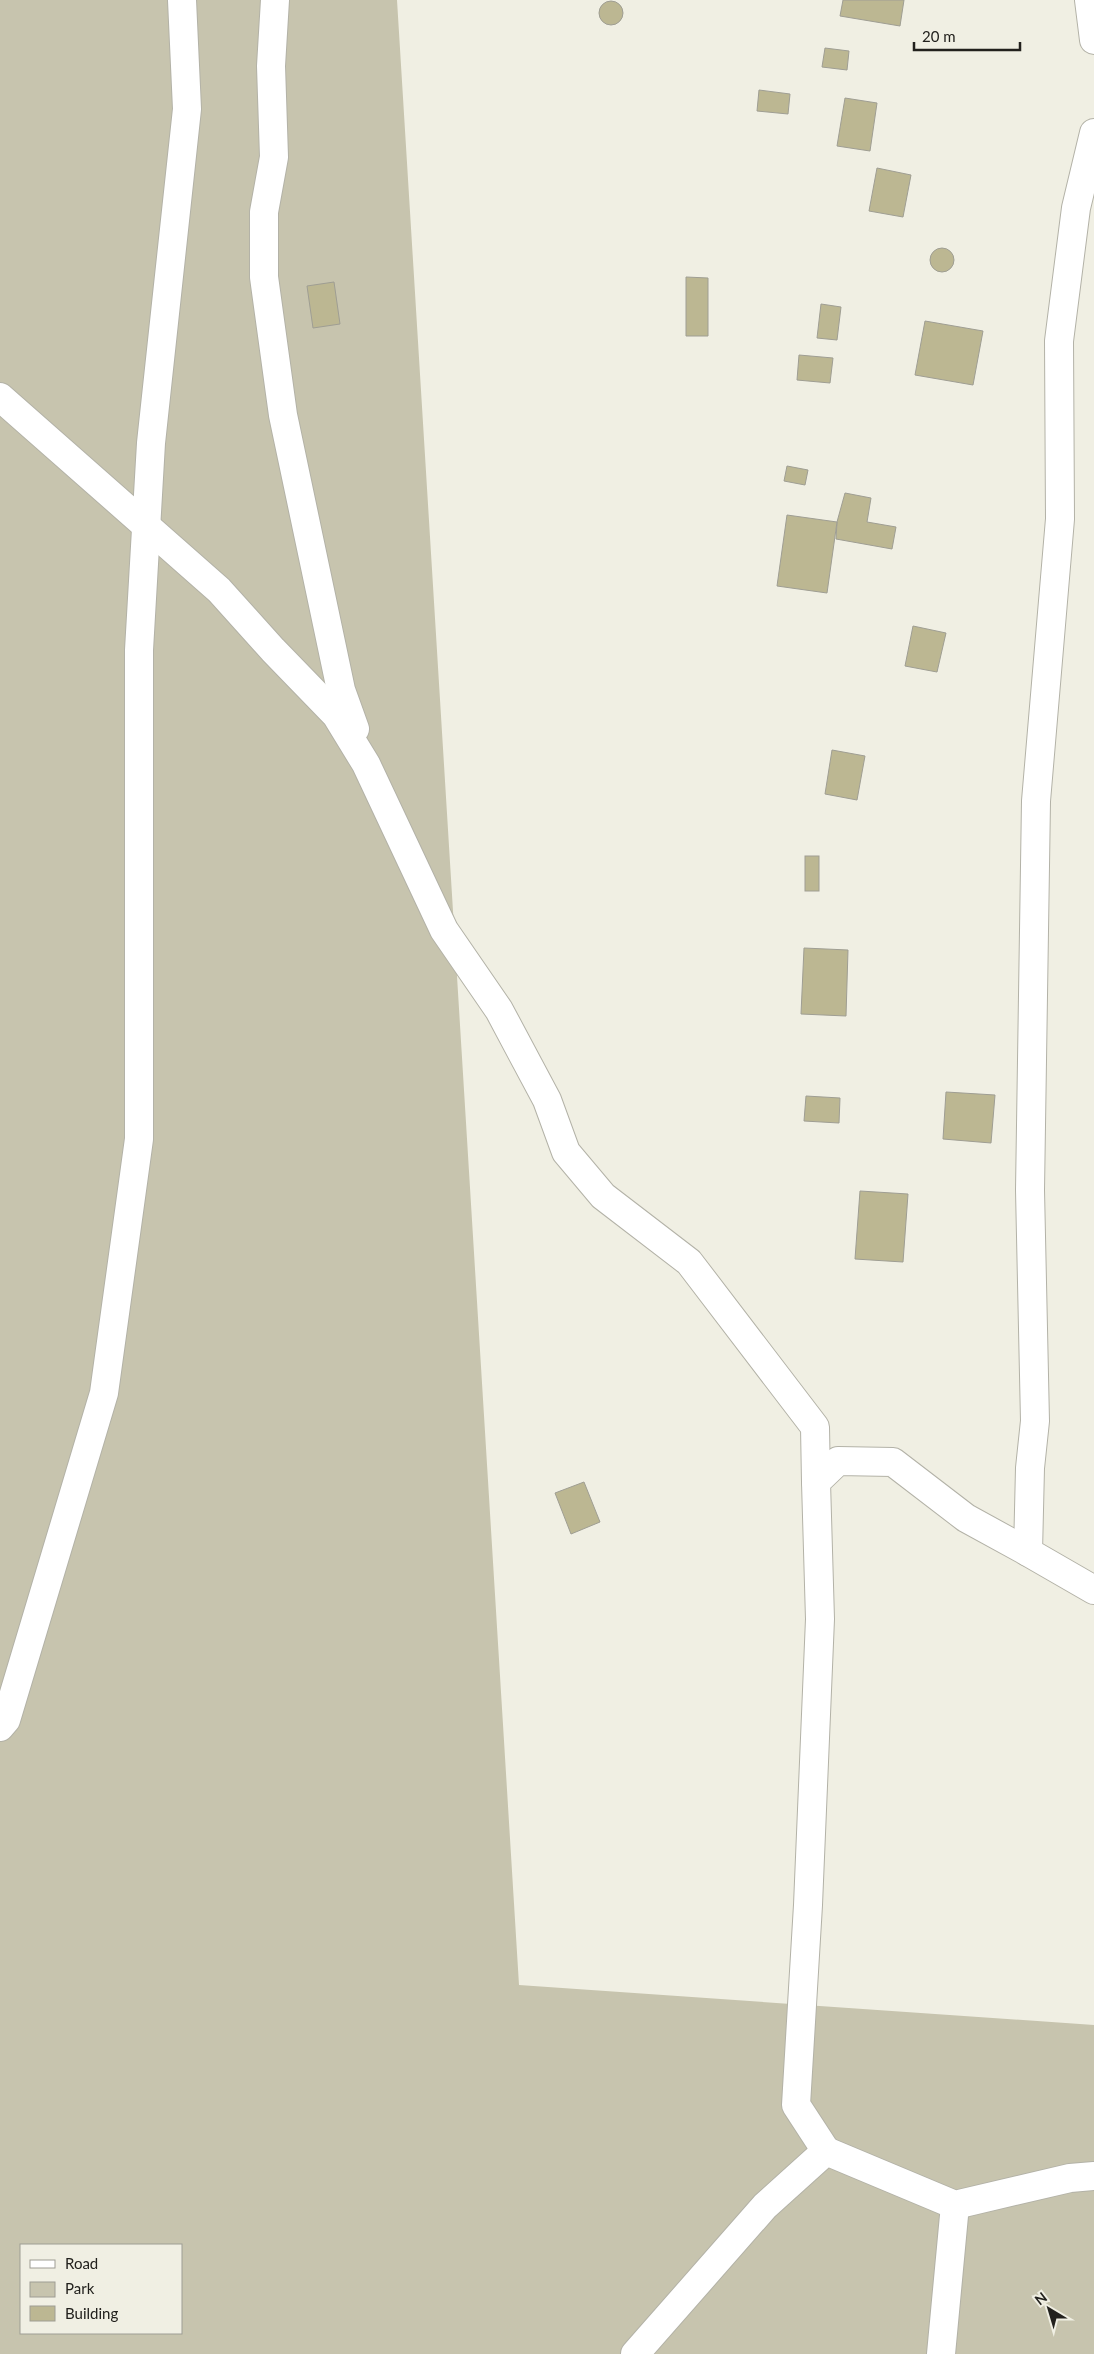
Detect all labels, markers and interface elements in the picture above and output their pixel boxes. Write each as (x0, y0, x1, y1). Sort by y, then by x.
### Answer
scale bar (914, 20, 1020, 52)
text: 20 m (922, 27, 956, 45)
legend (20, 2244, 182, 2334)
text: Road (65, 2254, 98, 2272)
text: Park (65, 2279, 95, 2297)
north arrow (1024, 2284, 1074, 2334)
text: N (1031, 2288, 1050, 2308)
text: Building (65, 2304, 118, 2322)

